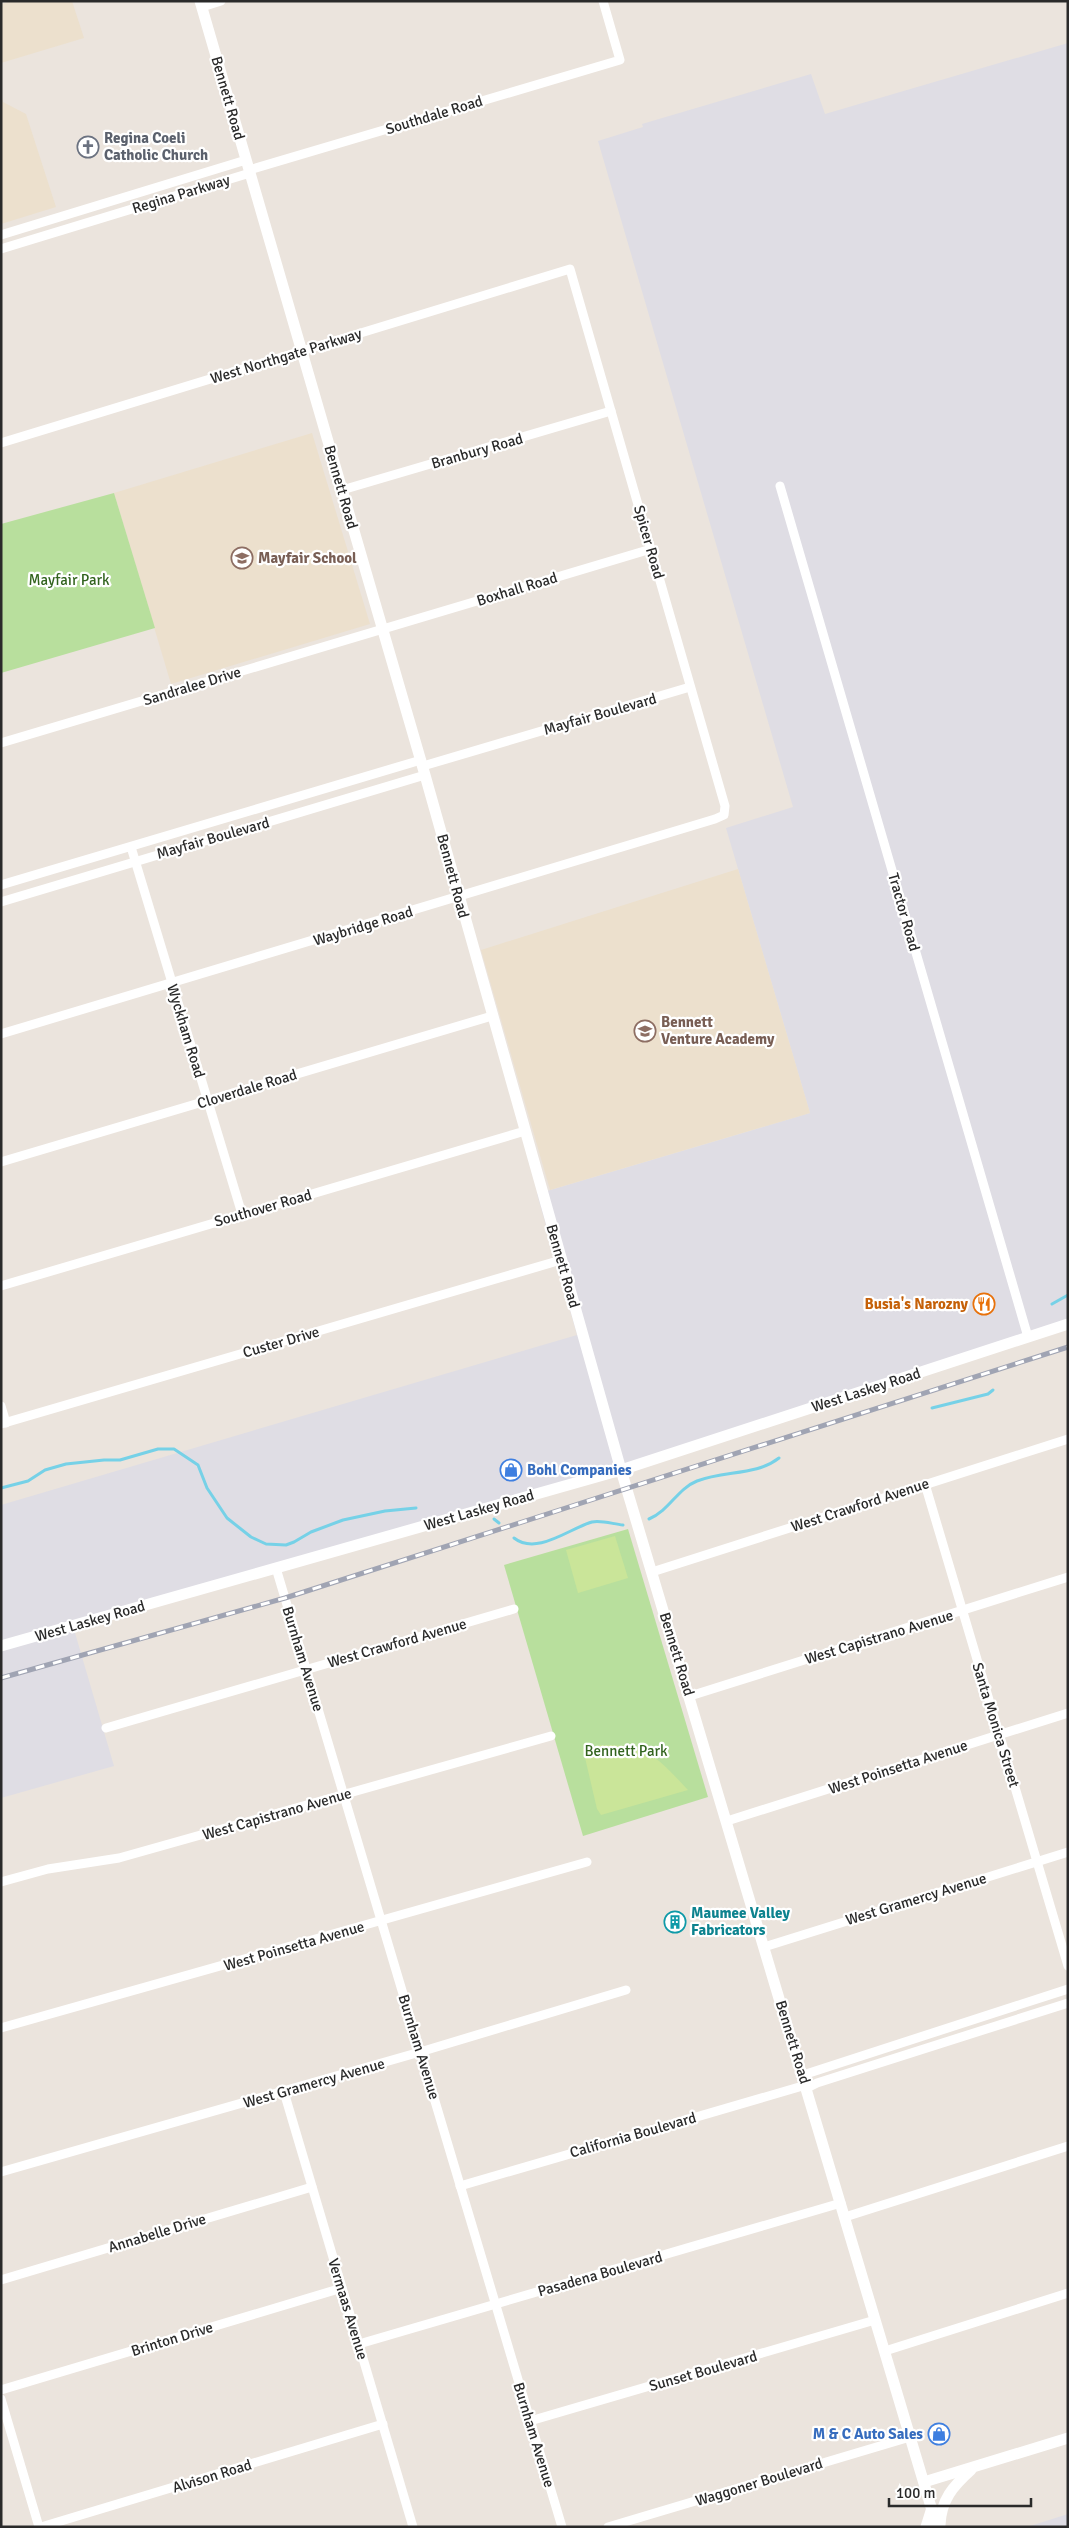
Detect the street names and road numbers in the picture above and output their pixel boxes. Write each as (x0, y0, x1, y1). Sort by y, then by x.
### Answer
street label: Bennett Road (207, 54, 249, 142)
street label: Southdale Road (383, 92, 485, 138)
street label: Regina Parkway (130, 171, 232, 217)
street label: West Northgate Parkway (208, 324, 364, 388)
street label: Branbury Road (429, 429, 525, 473)
street label: Bennett Road (320, 443, 362, 531)
street label: Spicer Road (630, 503, 668, 581)
street label: Boxhall Road (475, 568, 560, 610)
street label: Sandralee Drive (141, 663, 243, 709)
street label: Mayfair Boulevard (541, 689, 659, 739)
street label: Mayfair Boulevard (154, 813, 272, 863)
street label: Bennett Road (433, 832, 473, 920)
street label: Tractor Road (884, 871, 924, 953)
street label: Waybridge Road (311, 902, 415, 950)
street label: Wyckham Road (163, 982, 209, 1080)
street label: Cloverdale Road (195, 1065, 299, 1113)
street label: Southover Road (212, 1185, 314, 1230)
street label: Bennett Road (542, 1222, 584, 1310)
street label: Custer Drive (241, 1322, 321, 1362)
street label: West Laskey Road (809, 1364, 923, 1416)
street label: West Crawford Avenue (789, 1474, 931, 1536)
street label: West Laskey Road (422, 1486, 536, 1534)
street label: West Laskey Road (33, 1597, 147, 1645)
street label: Burnham Avenue (278, 1604, 328, 1714)
street label: West Capistrano Avenue (803, 1606, 955, 1668)
street label: Bennett Road (656, 1610, 698, 1698)
street label: West Crawford Avenue (325, 1615, 469, 1671)
street label: Santa Monica Street (968, 1660, 1024, 1790)
street label: West Poinsetta Avenue (826, 1736, 970, 1798)
street label: West Capistrano Avenue (200, 1784, 354, 1844)
street label: West Gramercy Avenue (843, 1869, 989, 1929)
street label: West Poinsetta Avenue (222, 1917, 366, 1975)
street label: Burnham Avenue (394, 1992, 444, 2102)
street label: Bennett Road (772, 1998, 814, 2086)
street label: West Gramercy Avenue (241, 2054, 387, 2112)
street label: California Boulevard (568, 2108, 698, 2162)
street label: Annabelle Drive (106, 2210, 208, 2256)
street label: Pasadena Boulevard (536, 2248, 664, 2300)
street label: Vermaas Avenue (324, 2256, 372, 2362)
street label: Brinton Drive (129, 2318, 215, 2360)
street label: Sunset Boulevard (647, 2347, 759, 2395)
street label: Burnham Avenue (509, 2380, 559, 2490)
street label: Waggoner Boulevard (693, 2454, 825, 2510)
street label: Alvison Road (170, 2455, 254, 2497)

